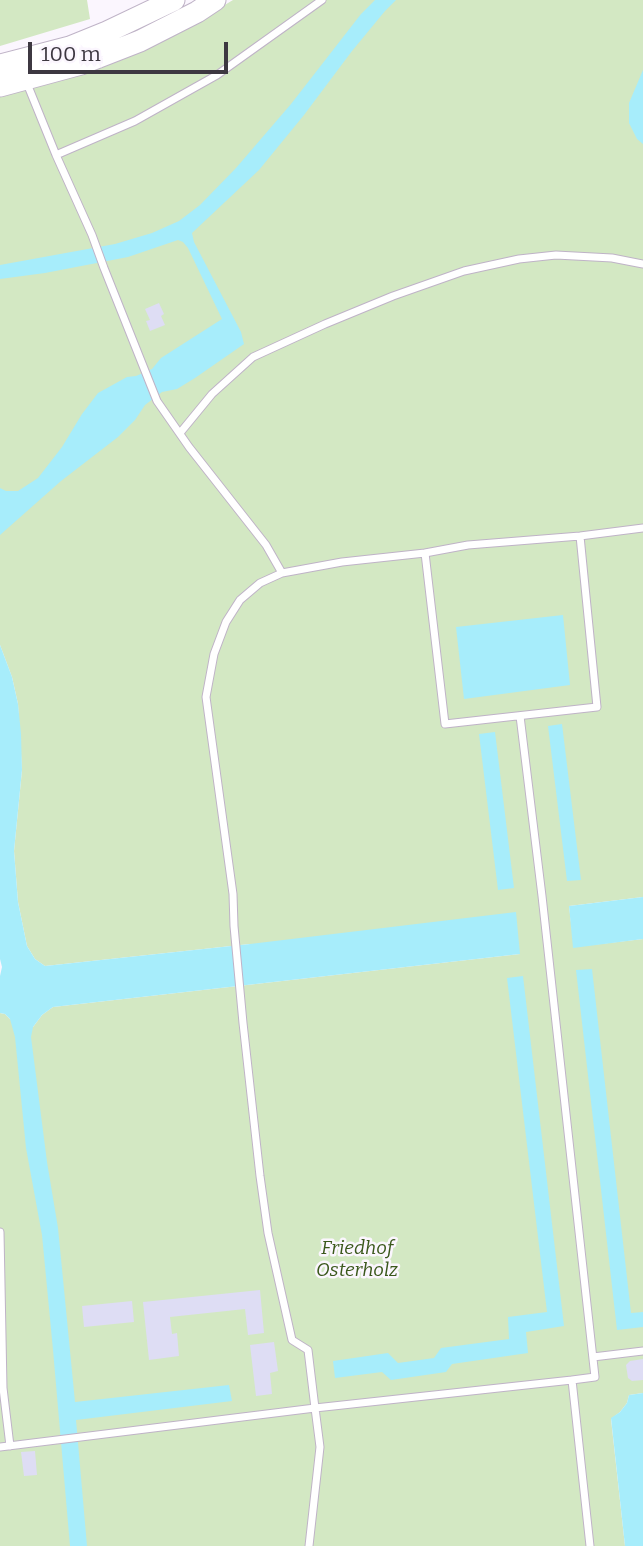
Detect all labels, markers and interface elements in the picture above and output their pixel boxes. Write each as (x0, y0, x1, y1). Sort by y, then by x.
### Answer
scale bar (32, 28, 231, 72)
text: 100 m (41, 41, 101, 67)
park label: Friedhof Osterholz (316, 1238, 398, 1282)

